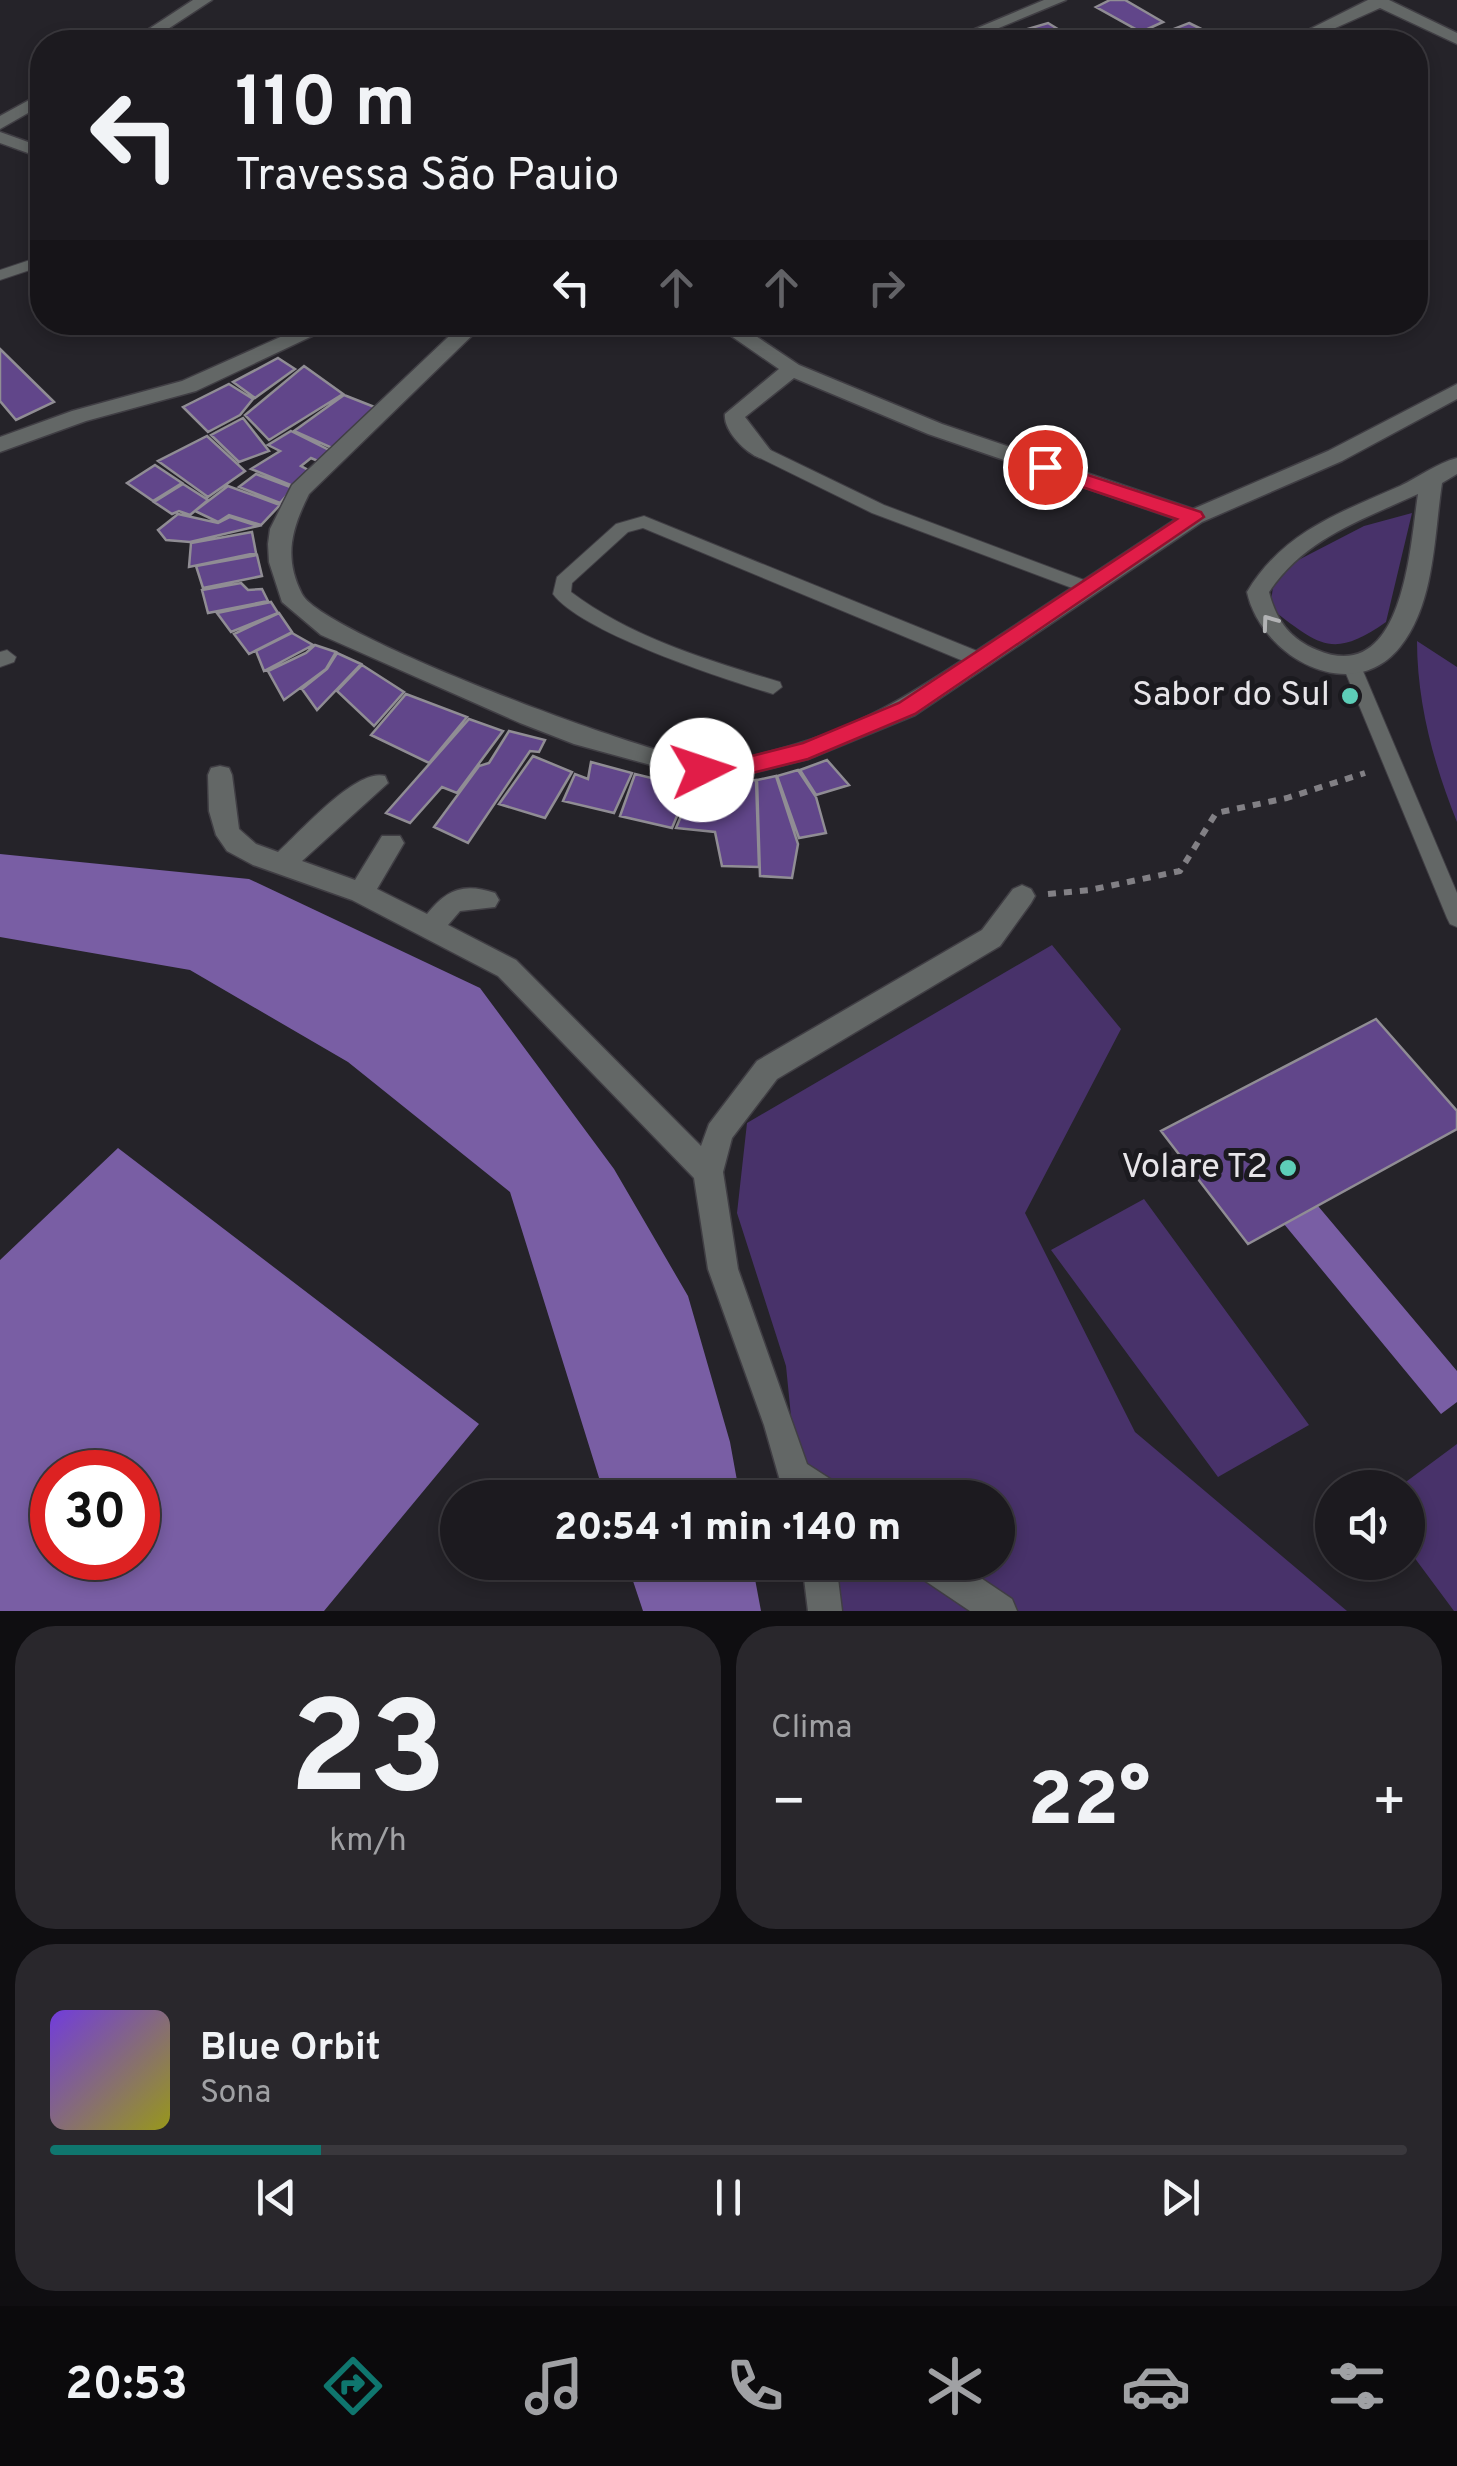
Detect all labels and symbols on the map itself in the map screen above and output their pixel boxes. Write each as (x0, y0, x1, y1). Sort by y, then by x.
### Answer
pin (1003, 425, 1088, 510)
one-way arrow (1263, 615, 1281, 633)
place label: Sabor do Sul (1132, 674, 1330, 718)
marker: Sabor do Sul (1339, 685, 1361, 707)
position arrow (650, 718, 754, 822)
place label: Volare T2 (1121, 1146, 1268, 1190)
marker: Volare T2 (1277, 1157, 1299, 1179)
speed limit sign: 30 (30, 1450, 160, 1580)

